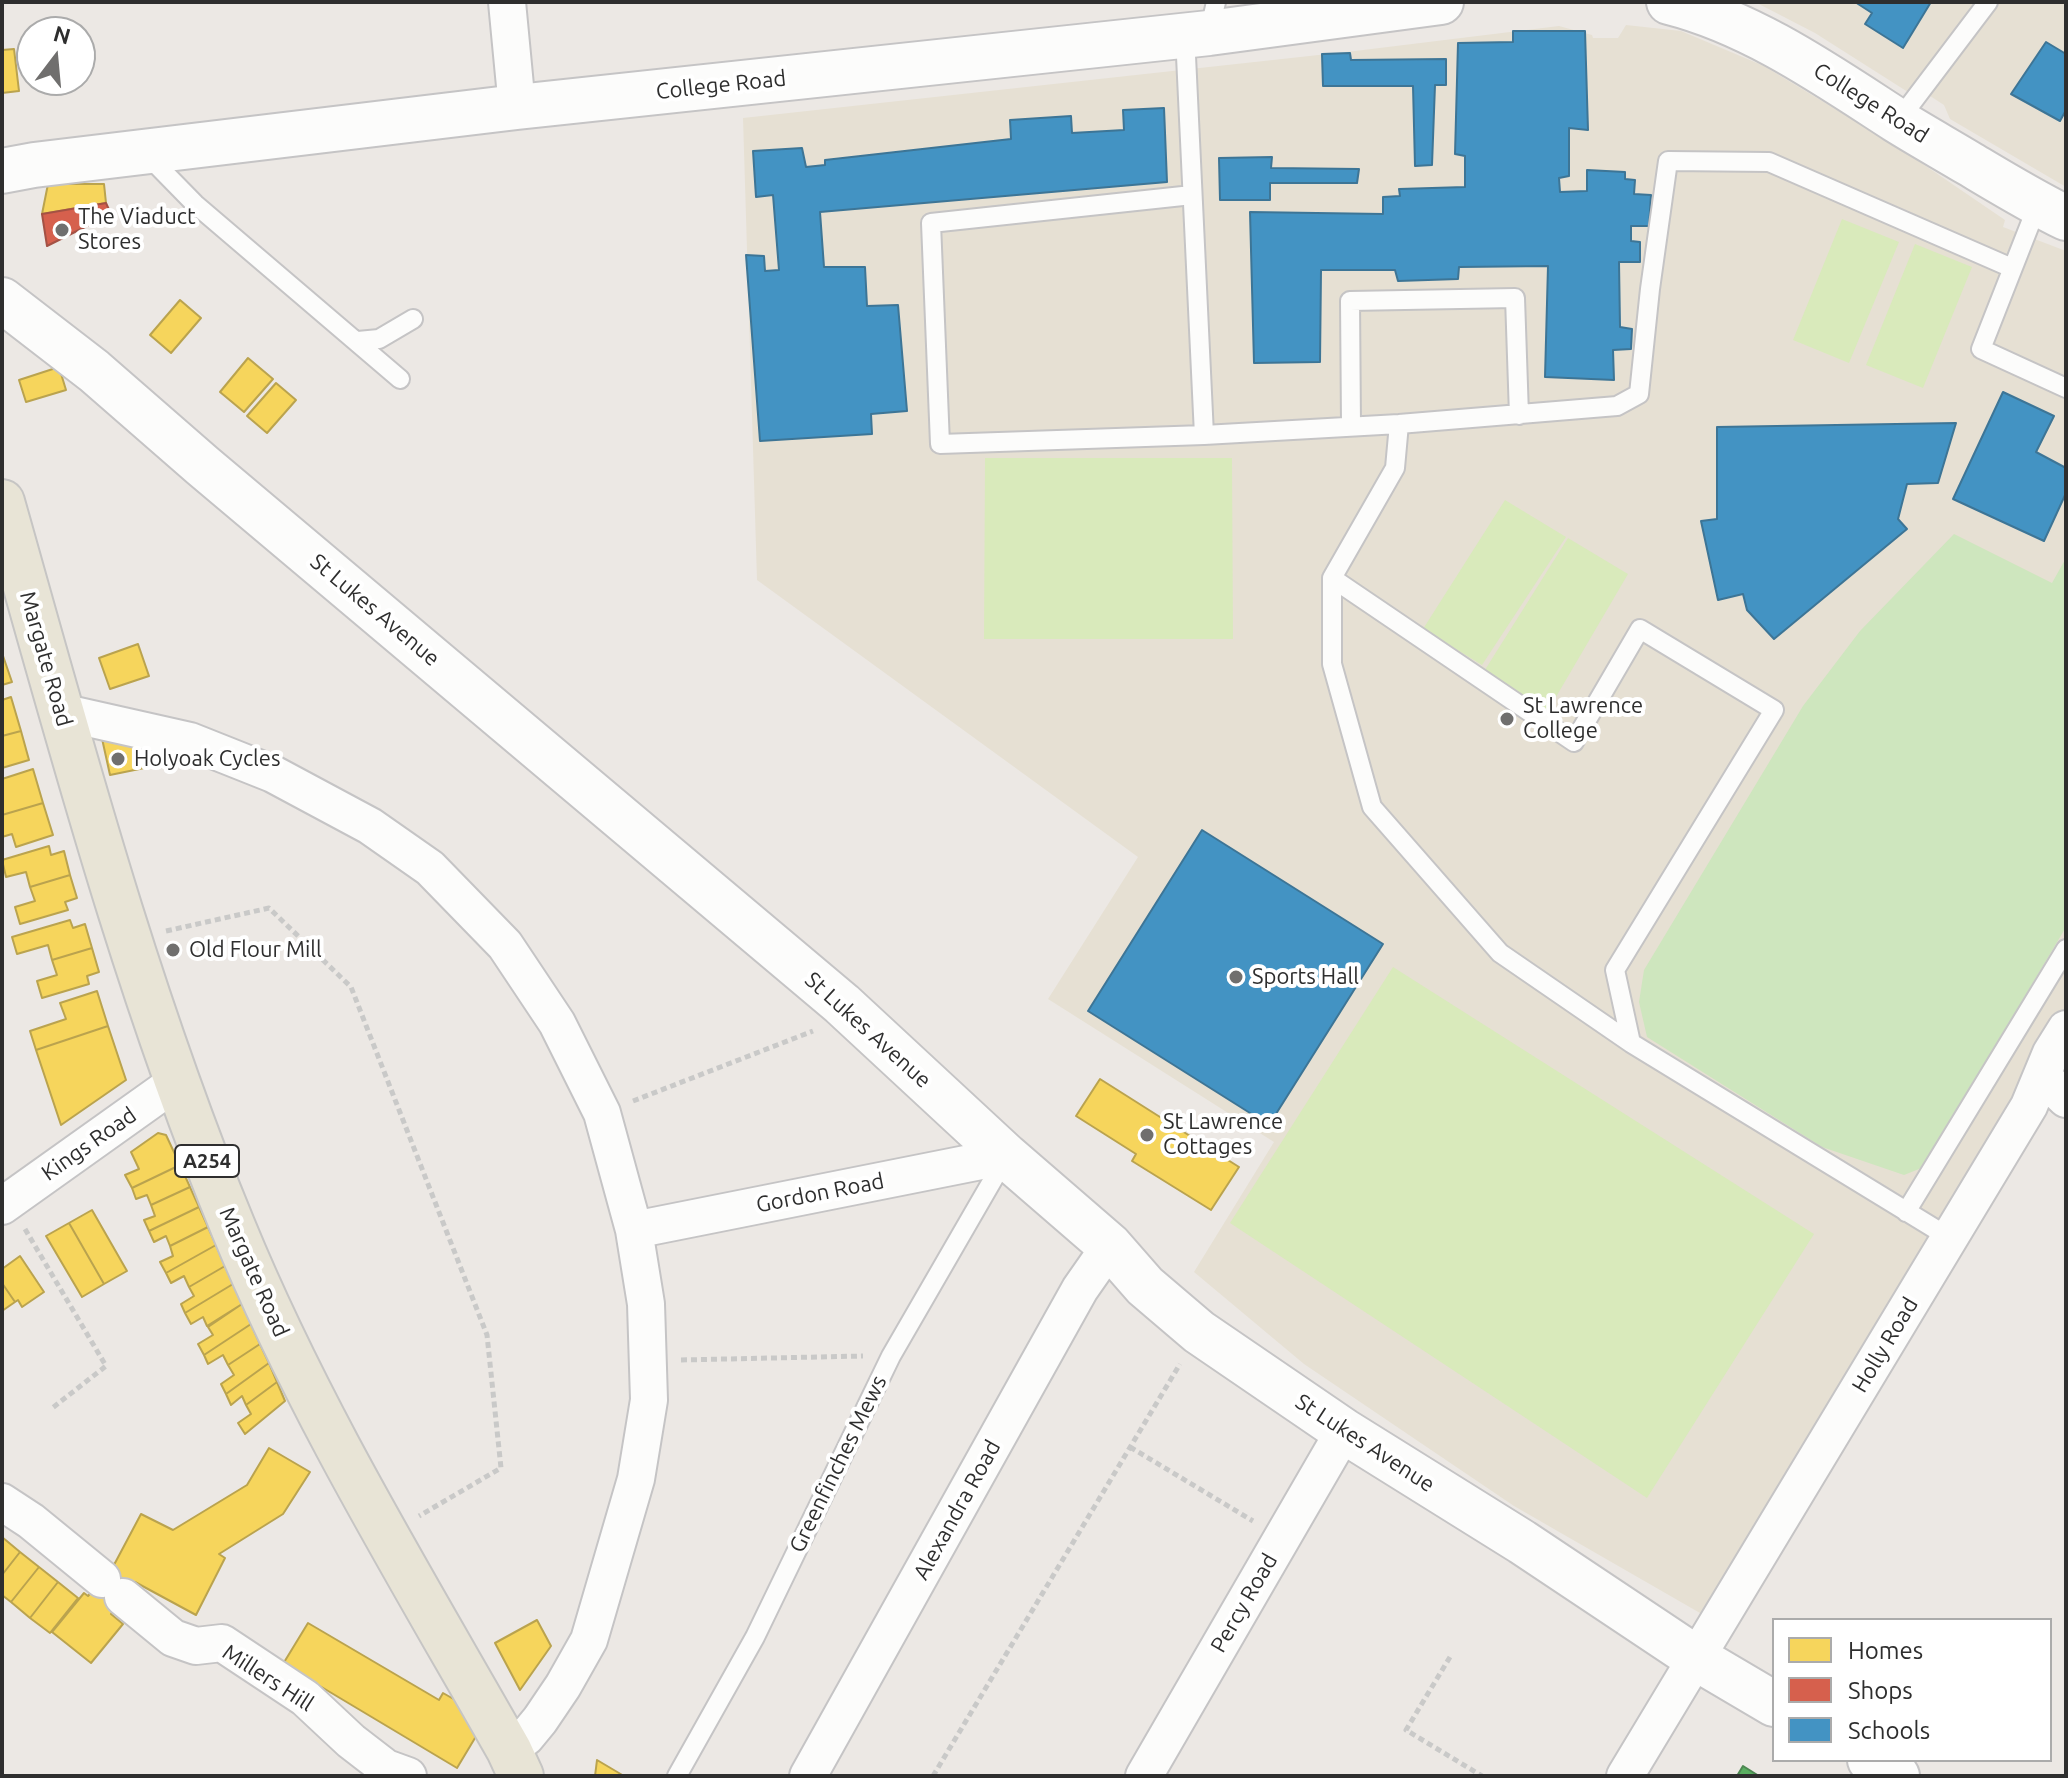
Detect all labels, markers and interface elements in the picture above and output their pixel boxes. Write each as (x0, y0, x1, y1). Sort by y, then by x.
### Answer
north arrow (16, 16, 96, 96)
text: N (51, 20, 74, 49)
street label: College Road (1809, 57, 1933, 149)
street label: College Road (655, 65, 787, 105)
place label: The Viaduct Stores (78, 204, 196, 256)
marker: The Viaduct Stores (53, 221, 71, 239)
street label: St Lukes Avenue (305, 548, 445, 672)
street label: Margate Road (14, 588, 78, 730)
place label: St Lawrence College (1523, 693, 1643, 744)
marker: St Lawrence College (1498, 710, 1516, 728)
place label: Holyoak Cycles (134, 746, 281, 772)
marker: Holyoak Cycles (109, 750, 127, 768)
place label: Old Flour Mill (189, 937, 322, 963)
marker: Old Flour Mill (164, 941, 182, 959)
place label: Sports Hall (1252, 964, 1359, 990)
street label: St Lukes Avenue (800, 966, 936, 1094)
marker: Sports Hall (1227, 968, 1245, 986)
street label: Kings Road (37, 1102, 141, 1186)
place label: St Lawrence Cottages (1163, 1109, 1283, 1160)
marker: St Lawrence Cottages (1138, 1126, 1156, 1144)
road number: A254 (175, 1145, 239, 1177)
street label: Gordon Road (754, 1168, 886, 1218)
street label: Margate Road (214, 1203, 294, 1341)
street label: Holly Road (1846, 1293, 1924, 1397)
street label: Greenfinches Mews (784, 1371, 892, 1557)
street label: St Lukes Avenue (1290, 1388, 1440, 1498)
street label: Alexandra Road (908, 1436, 1006, 1584)
street label: Percy Road (1205, 1549, 1283, 1657)
legend (1772, 1618, 2052, 1762)
text: Homes (1848, 1637, 1923, 1664)
street label: Millers Hill (218, 1639, 318, 1717)
text: Shops (1848, 1677, 1913, 1704)
text: Schools (1848, 1717, 1930, 1744)

